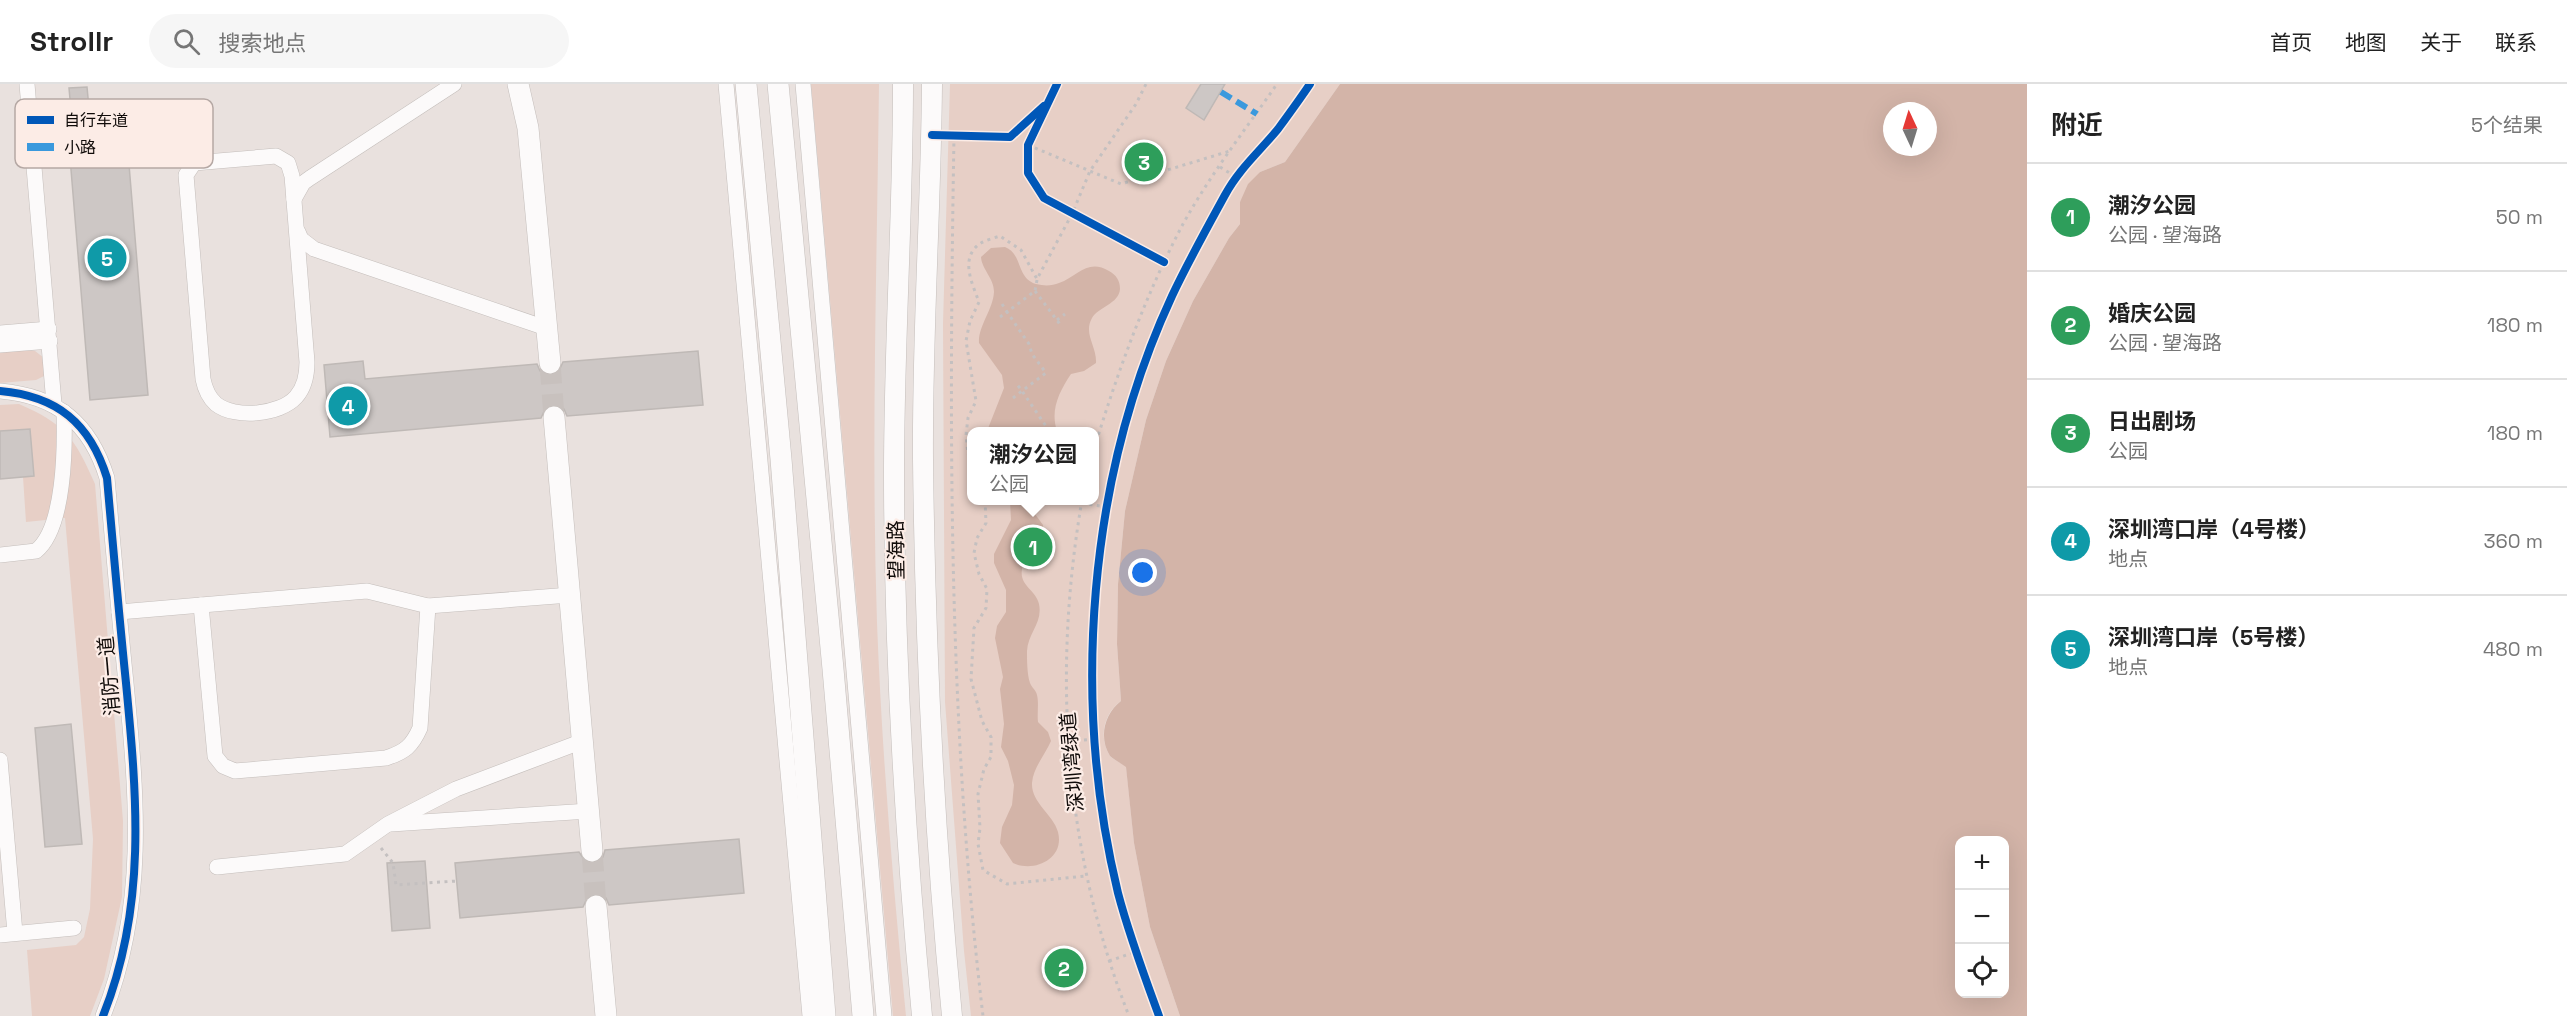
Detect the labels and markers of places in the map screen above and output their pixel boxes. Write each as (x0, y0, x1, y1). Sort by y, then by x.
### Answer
pin: 3 (1124, 140, 1164, 184)
pin: 5 (88, 236, 126, 280)
pin: 4 (328, 384, 368, 428)
pin: 1 (1014, 524, 1052, 570)
pin: 2 (1044, 946, 1084, 990)

